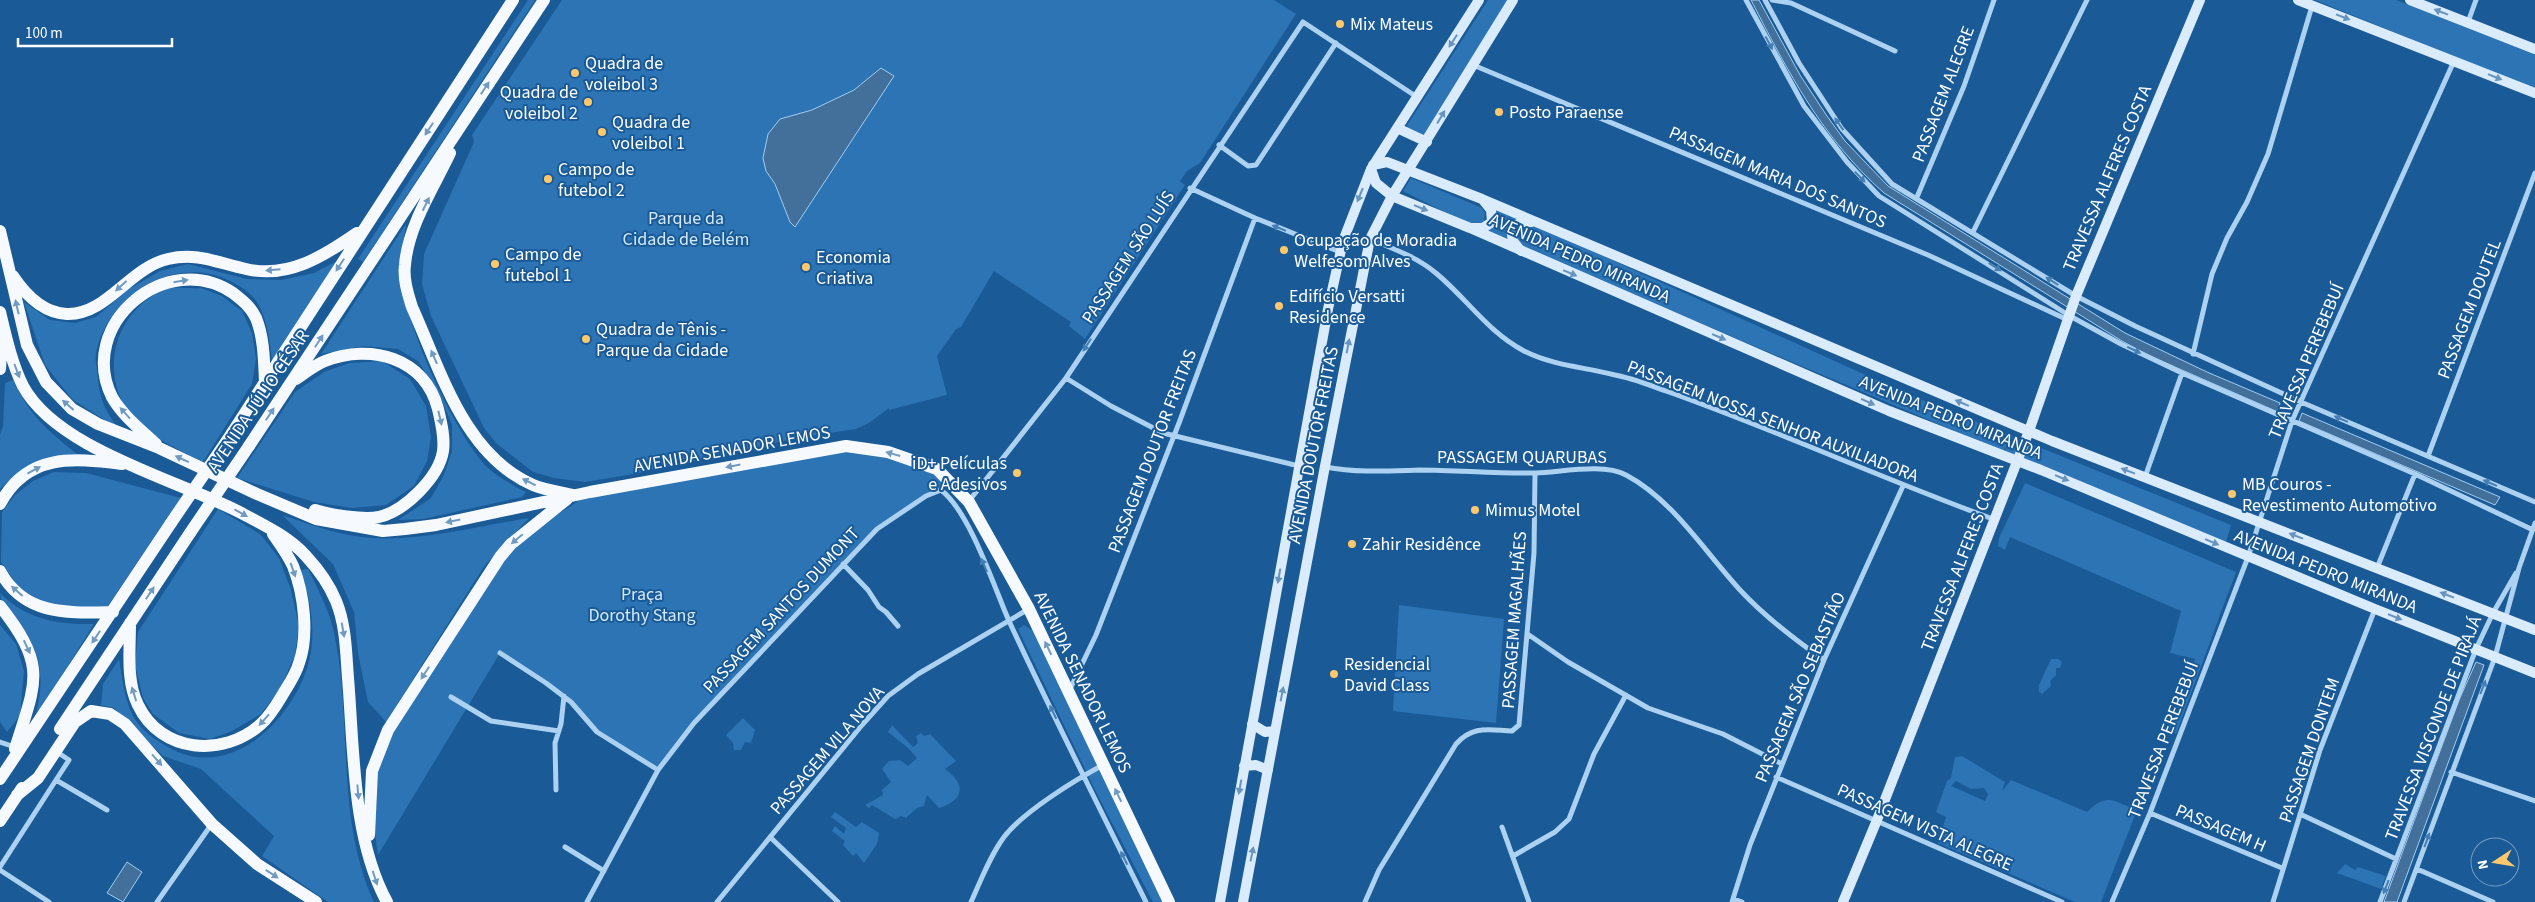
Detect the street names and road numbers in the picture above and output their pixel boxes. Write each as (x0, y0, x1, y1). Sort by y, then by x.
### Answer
street label: PASSAGEM ALEGRE (1906, 23, 1981, 166)
street label: TRAVESSA ALFERES COSTA (2057, 81, 2158, 275)
street label: PASSAGEM MARIA DOS SANTOS (1665, 120, 1891, 235)
street label: PASSAGEM SÃO LUÍS (1076, 186, 1181, 329)
street label: AVENIDA PEDRO MIRANDA (1485, 207, 1674, 310)
street label: PASSAGEM DOUTEL (2431, 236, 2508, 383)
street label: TRAVESSA PEREBEBUÍ (2262, 278, 2351, 443)
street label: AVENIDA JÚLIO CÉSAR (201, 325, 316, 478)
street label: AVENIDA DOUTOR FREITAS (1282, 344, 1345, 546)
street label: PASSAGEM DOUTOR FREITAS (1102, 346, 1203, 557)
street label: PASSAGEM NOSSA SENHOR AUXILIADORA (1623, 354, 1922, 489)
street label: AVENIDA PEDRO MIRANDA (1855, 369, 2046, 466)
street label: AVENIDA SENADOR LEMOS (632, 420, 832, 479)
street label: PASSAGEM QUARUBAS (1437, 445, 1607, 470)
street label: TRAVESSA ALFERES COSTA (1915, 459, 2010, 655)
street label: PASSAGEM SANTOS DUMONT (697, 521, 866, 699)
street label: AVENIDA PEDRO MIRANDA (2230, 523, 2421, 620)
street label: PASSAGEM MAGALHÃES (1496, 530, 1533, 710)
street label: AVENIDA SENADOR LEMOS (1028, 587, 1137, 777)
street label: PASSAGEM SÃO SEBASTIÃO (1749, 588, 1852, 786)
street label: TRAVESSA VISCONDE DE PIRAJÁ (2379, 612, 2488, 844)
street label: TRAVESSA PEREBEBUÍ (2122, 657, 2205, 823)
street label: PASSAGEM DONTEM (2273, 674, 2346, 826)
street label: PASSAGEM VILA NOVA (764, 680, 891, 820)
street label: PASSAGEM VISTA ALEGRE (1833, 778, 2016, 877)
street label: PASSAGEM H (2171, 798, 2270, 859)

